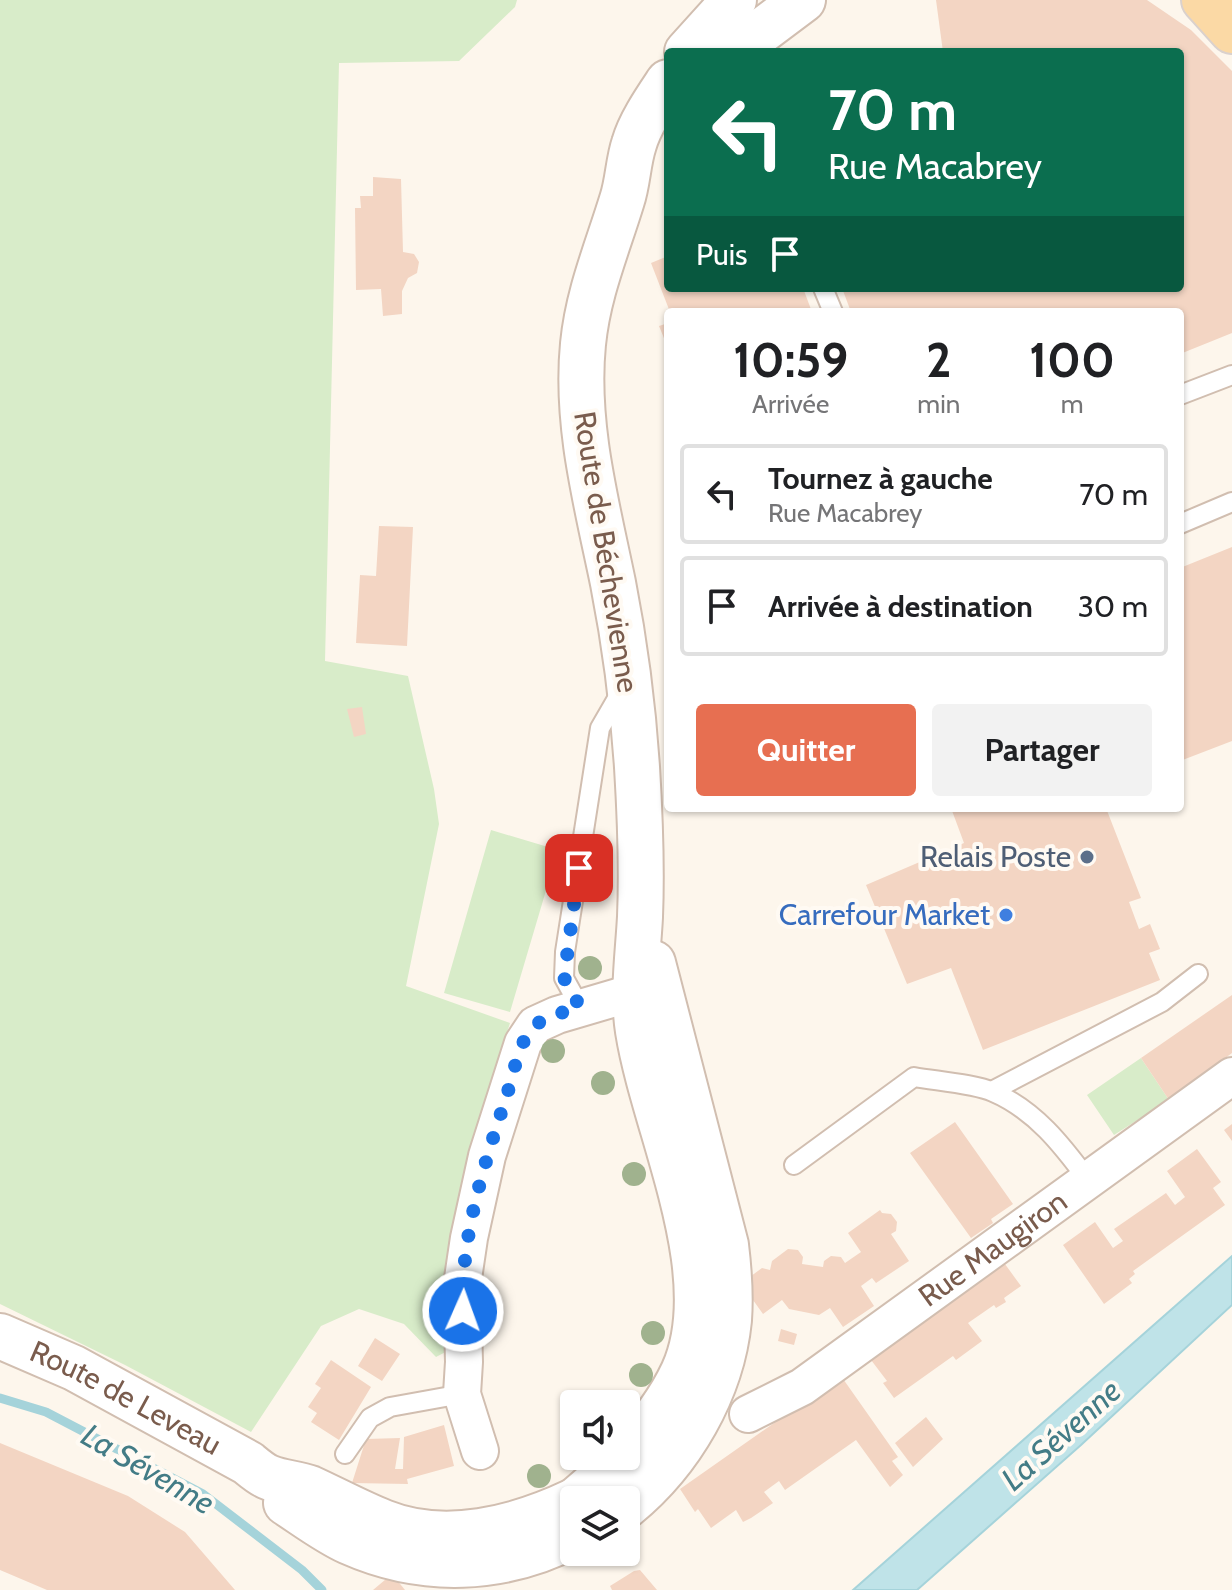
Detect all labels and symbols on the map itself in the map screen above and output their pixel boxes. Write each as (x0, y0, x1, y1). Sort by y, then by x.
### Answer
street label: Route de Béchevienne (566, 409, 647, 695)
pin (545, 834, 613, 902)
place label: Relais Poste (920, 838, 1071, 875)
marker: Relais Poste (1078, 848, 1096, 866)
place label: Carrefour Market (779, 896, 990, 933)
marker: Carrefour Market (997, 906, 1015, 924)
street label: Rue Maugiron (911, 1182, 1074, 1315)
position arrow (421, 1269, 505, 1353)
street label: Route de Leveau (25, 1332, 228, 1463)
water label: La Sévenne (993, 1371, 1128, 1498)
water label: La Sévenne (75, 1415, 222, 1522)

